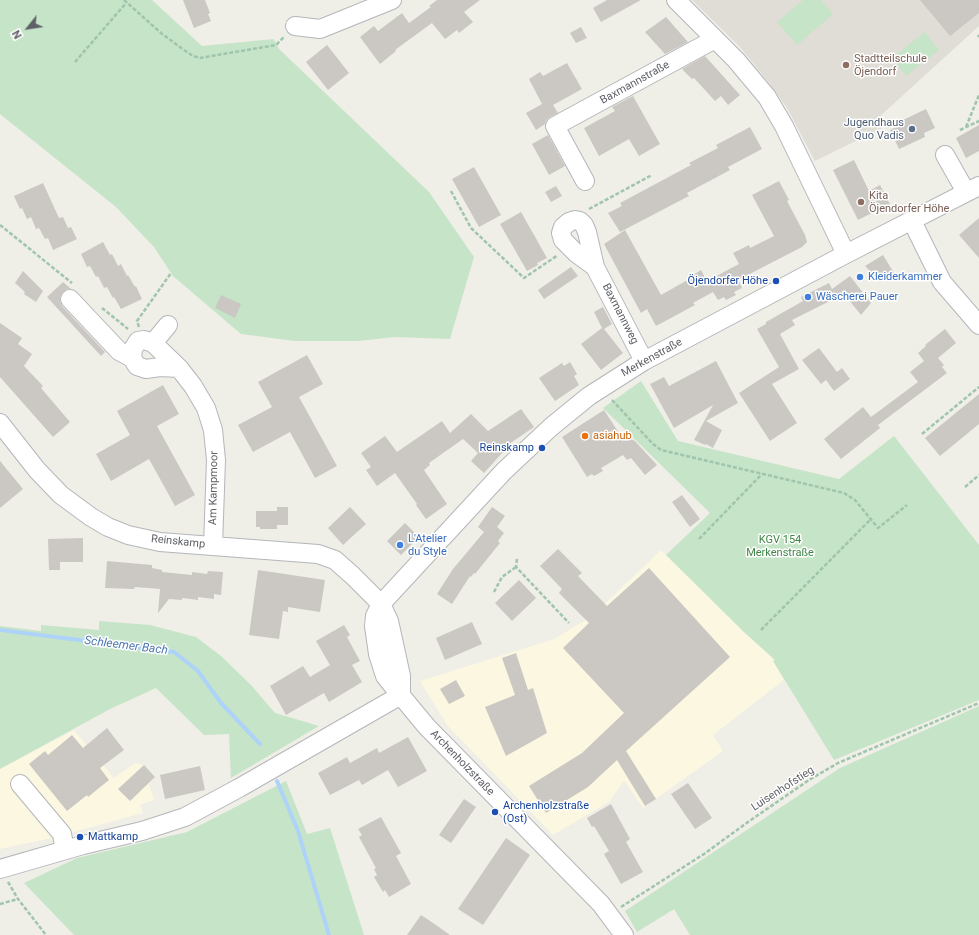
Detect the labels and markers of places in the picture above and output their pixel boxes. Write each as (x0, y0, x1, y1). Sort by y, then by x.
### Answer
place label: Stadtteilschule Öjendorf (854, 52, 927, 78)
marker: Stadtteilschule Öjendorf (841, 60, 851, 70)
place label: Jugendhaus Quo Vadis (844, 116, 904, 142)
marker: Jugendhaus Quo Vadis (907, 124, 917, 134)
place label: Kita Öjendorfer Höhe (869, 189, 949, 215)
marker: Kita Öjendorfer Höhe (856, 197, 866, 207)
place label: Kleiderkammer (868, 270, 942, 284)
marker: Kleiderkammer (855, 272, 865, 282)
place label: Öjendorfer Höhe (688, 274, 768, 288)
marker: Öjendorfer Höhe (771, 276, 781, 286)
place label: Wäscherei Pauer (816, 290, 898, 304)
marker: Wäscherei Pauer (803, 292, 813, 302)
place label: asiahub (593, 429, 632, 443)
marker: asiahub (580, 431, 590, 441)
place label: Reinskamp (480, 441, 534, 455)
marker: Reinskamp (537, 443, 547, 453)
place label: L'Atelier du Style (408, 532, 447, 558)
marker: L'Atelier du Style (395, 540, 405, 550)
place label: Archenholzstraße (Ost) (503, 799, 589, 825)
marker: Archenholzstraße (Ost) (490, 807, 500, 817)
place label: Mattkamp (88, 830, 138, 844)
marker: Mattkamp (75, 832, 85, 842)

